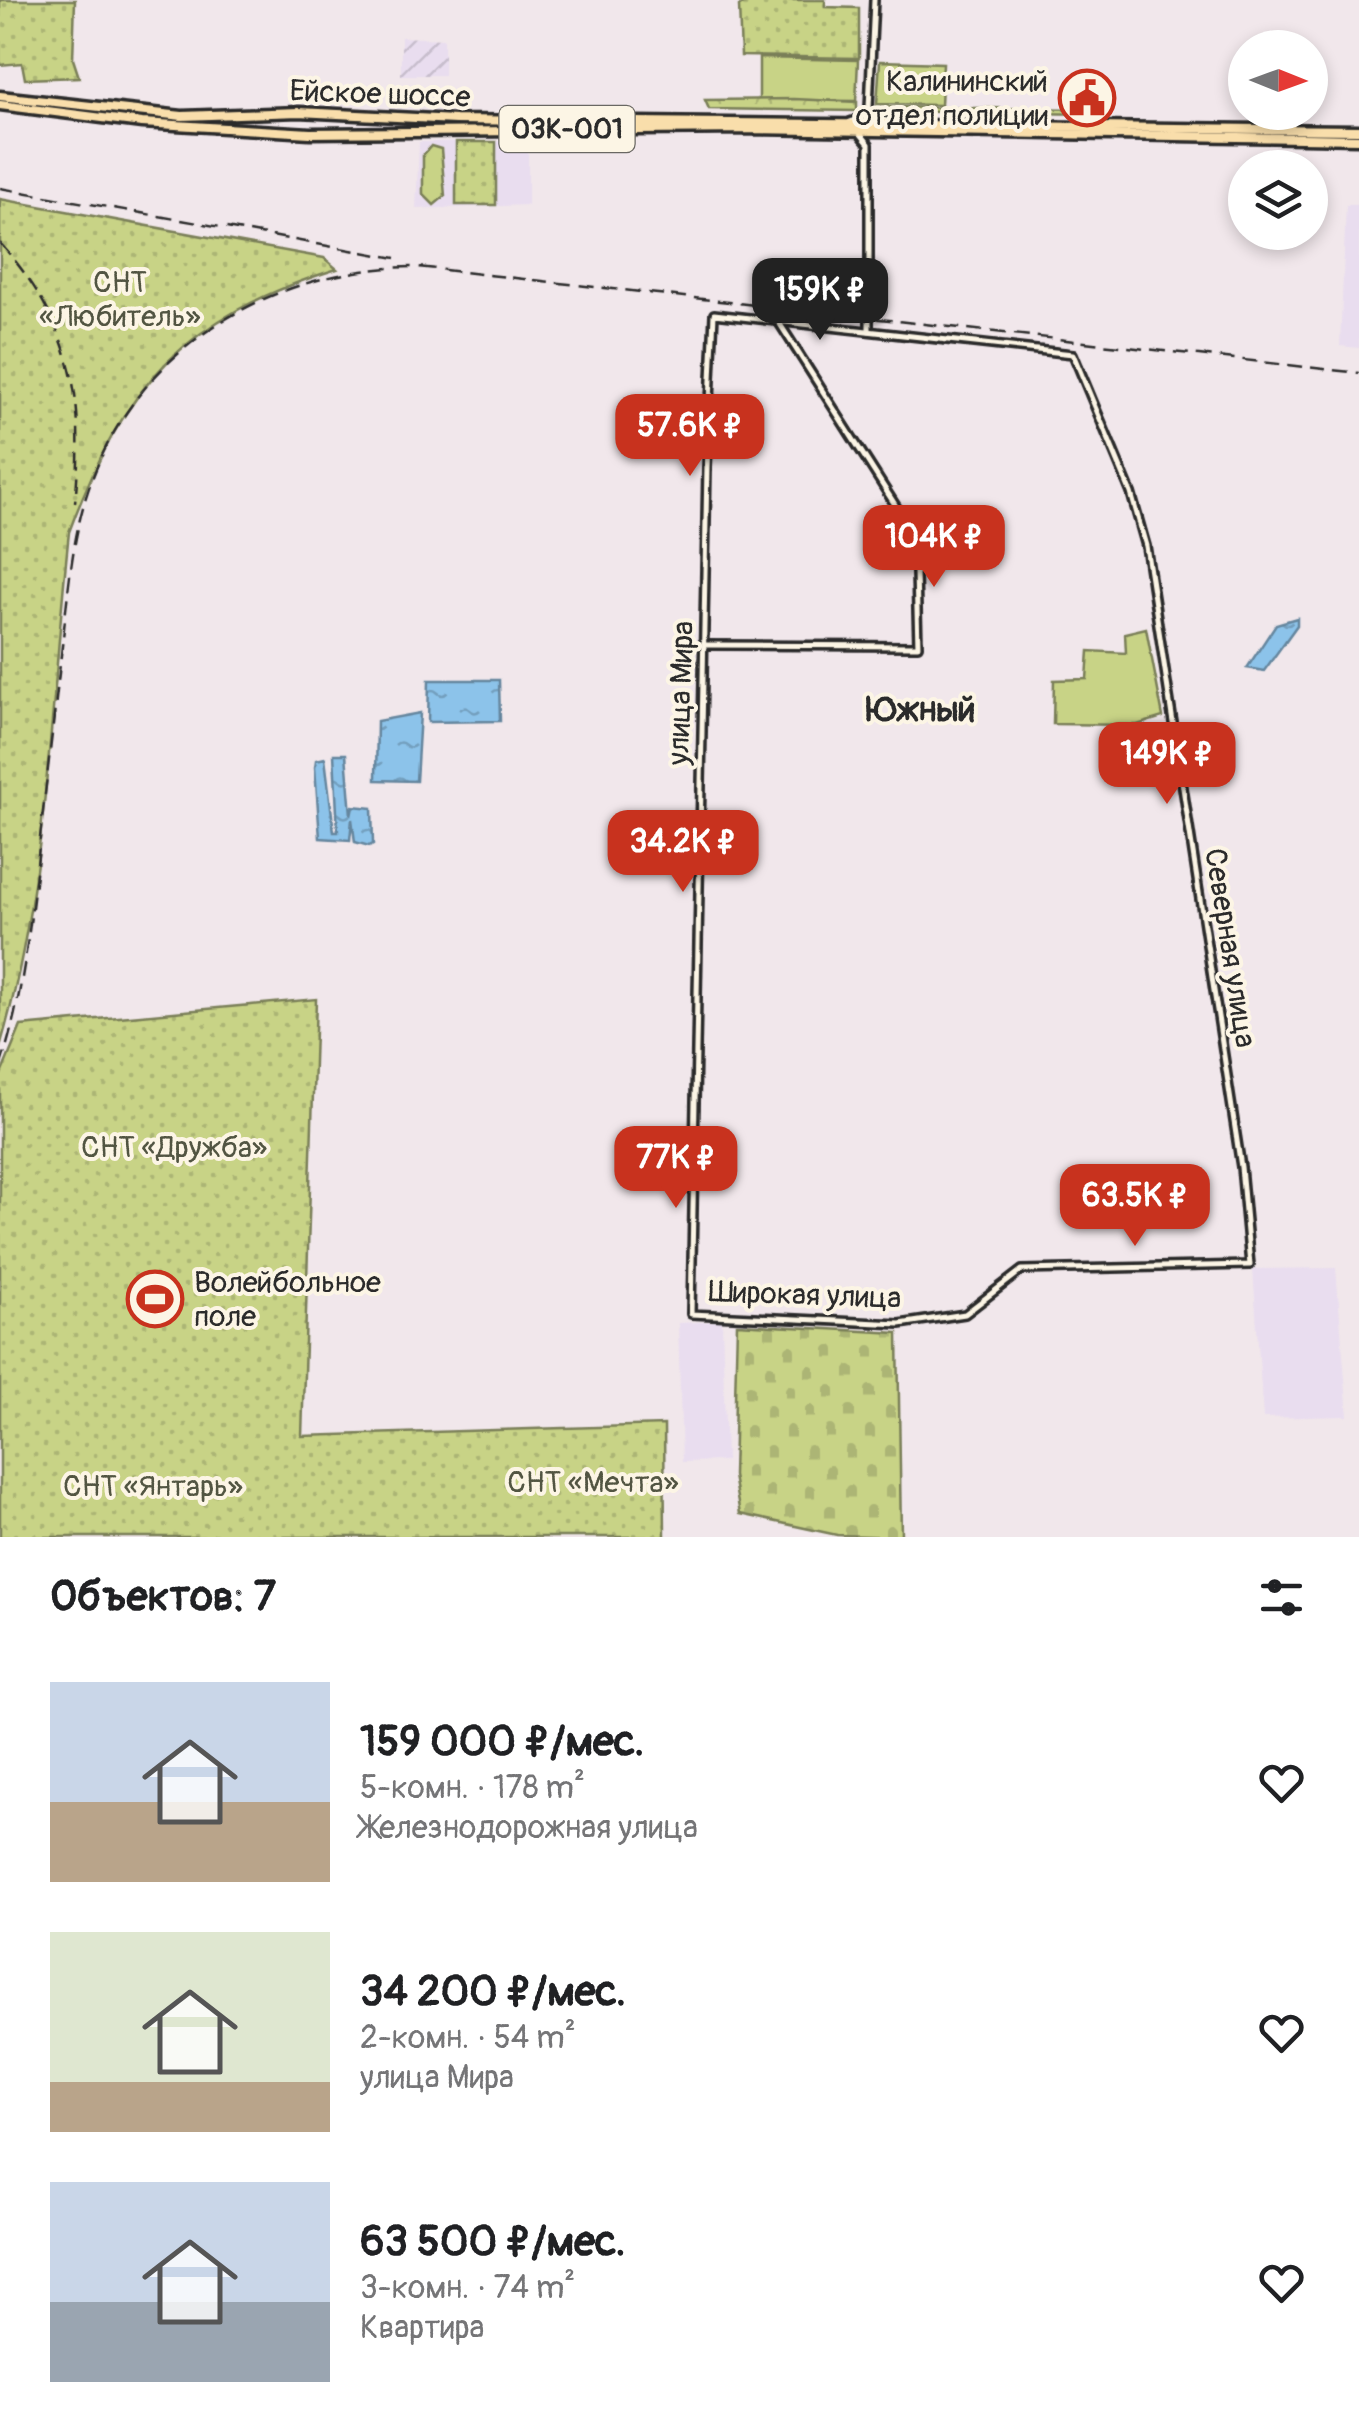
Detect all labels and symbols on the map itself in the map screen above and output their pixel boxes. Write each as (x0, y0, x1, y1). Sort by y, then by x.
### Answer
north arrow (1228, 30, 1328, 130)
place label: Калининский отдел полиции (856, 63, 1048, 134)
public building icon: Калининский отдел полиции (1057, 68, 1117, 128)
street label: Ейское шоссе (289, 72, 471, 116)
road number: 03К-001 (500, 106, 634, 152)
pin: 159K ₽ (739, 258, 901, 343)
park label: СНТ «Любитель» (39, 264, 201, 335)
pin: 57.6K ₽ (598, 394, 782, 479)
pin: 104K ₽ (853, 505, 1015, 590)
street label: улица Мира (660, 620, 702, 767)
district label: Южный (865, 688, 976, 732)
pin: 149K ₽ (1086, 722, 1248, 807)
pin: 34.2K ₽ (591, 810, 775, 895)
street label: Северная улица (1196, 846, 1264, 1050)
pin: 77K ₽ (606, 1126, 746, 1211)
park label: СНТ «Дружба» (81, 1129, 267, 1166)
pin: 63.5K ₽ (1043, 1164, 1227, 1249)
place label: Волейбольное поле (194, 1264, 381, 1335)
sports icon: Волейбольное поле (125, 1269, 185, 1329)
street label: Широкая улица (708, 1273, 902, 1317)
park label: СНТ «Мечта» (507, 1464, 679, 1501)
park label: СНТ «Янтарь» (63, 1468, 243, 1505)

